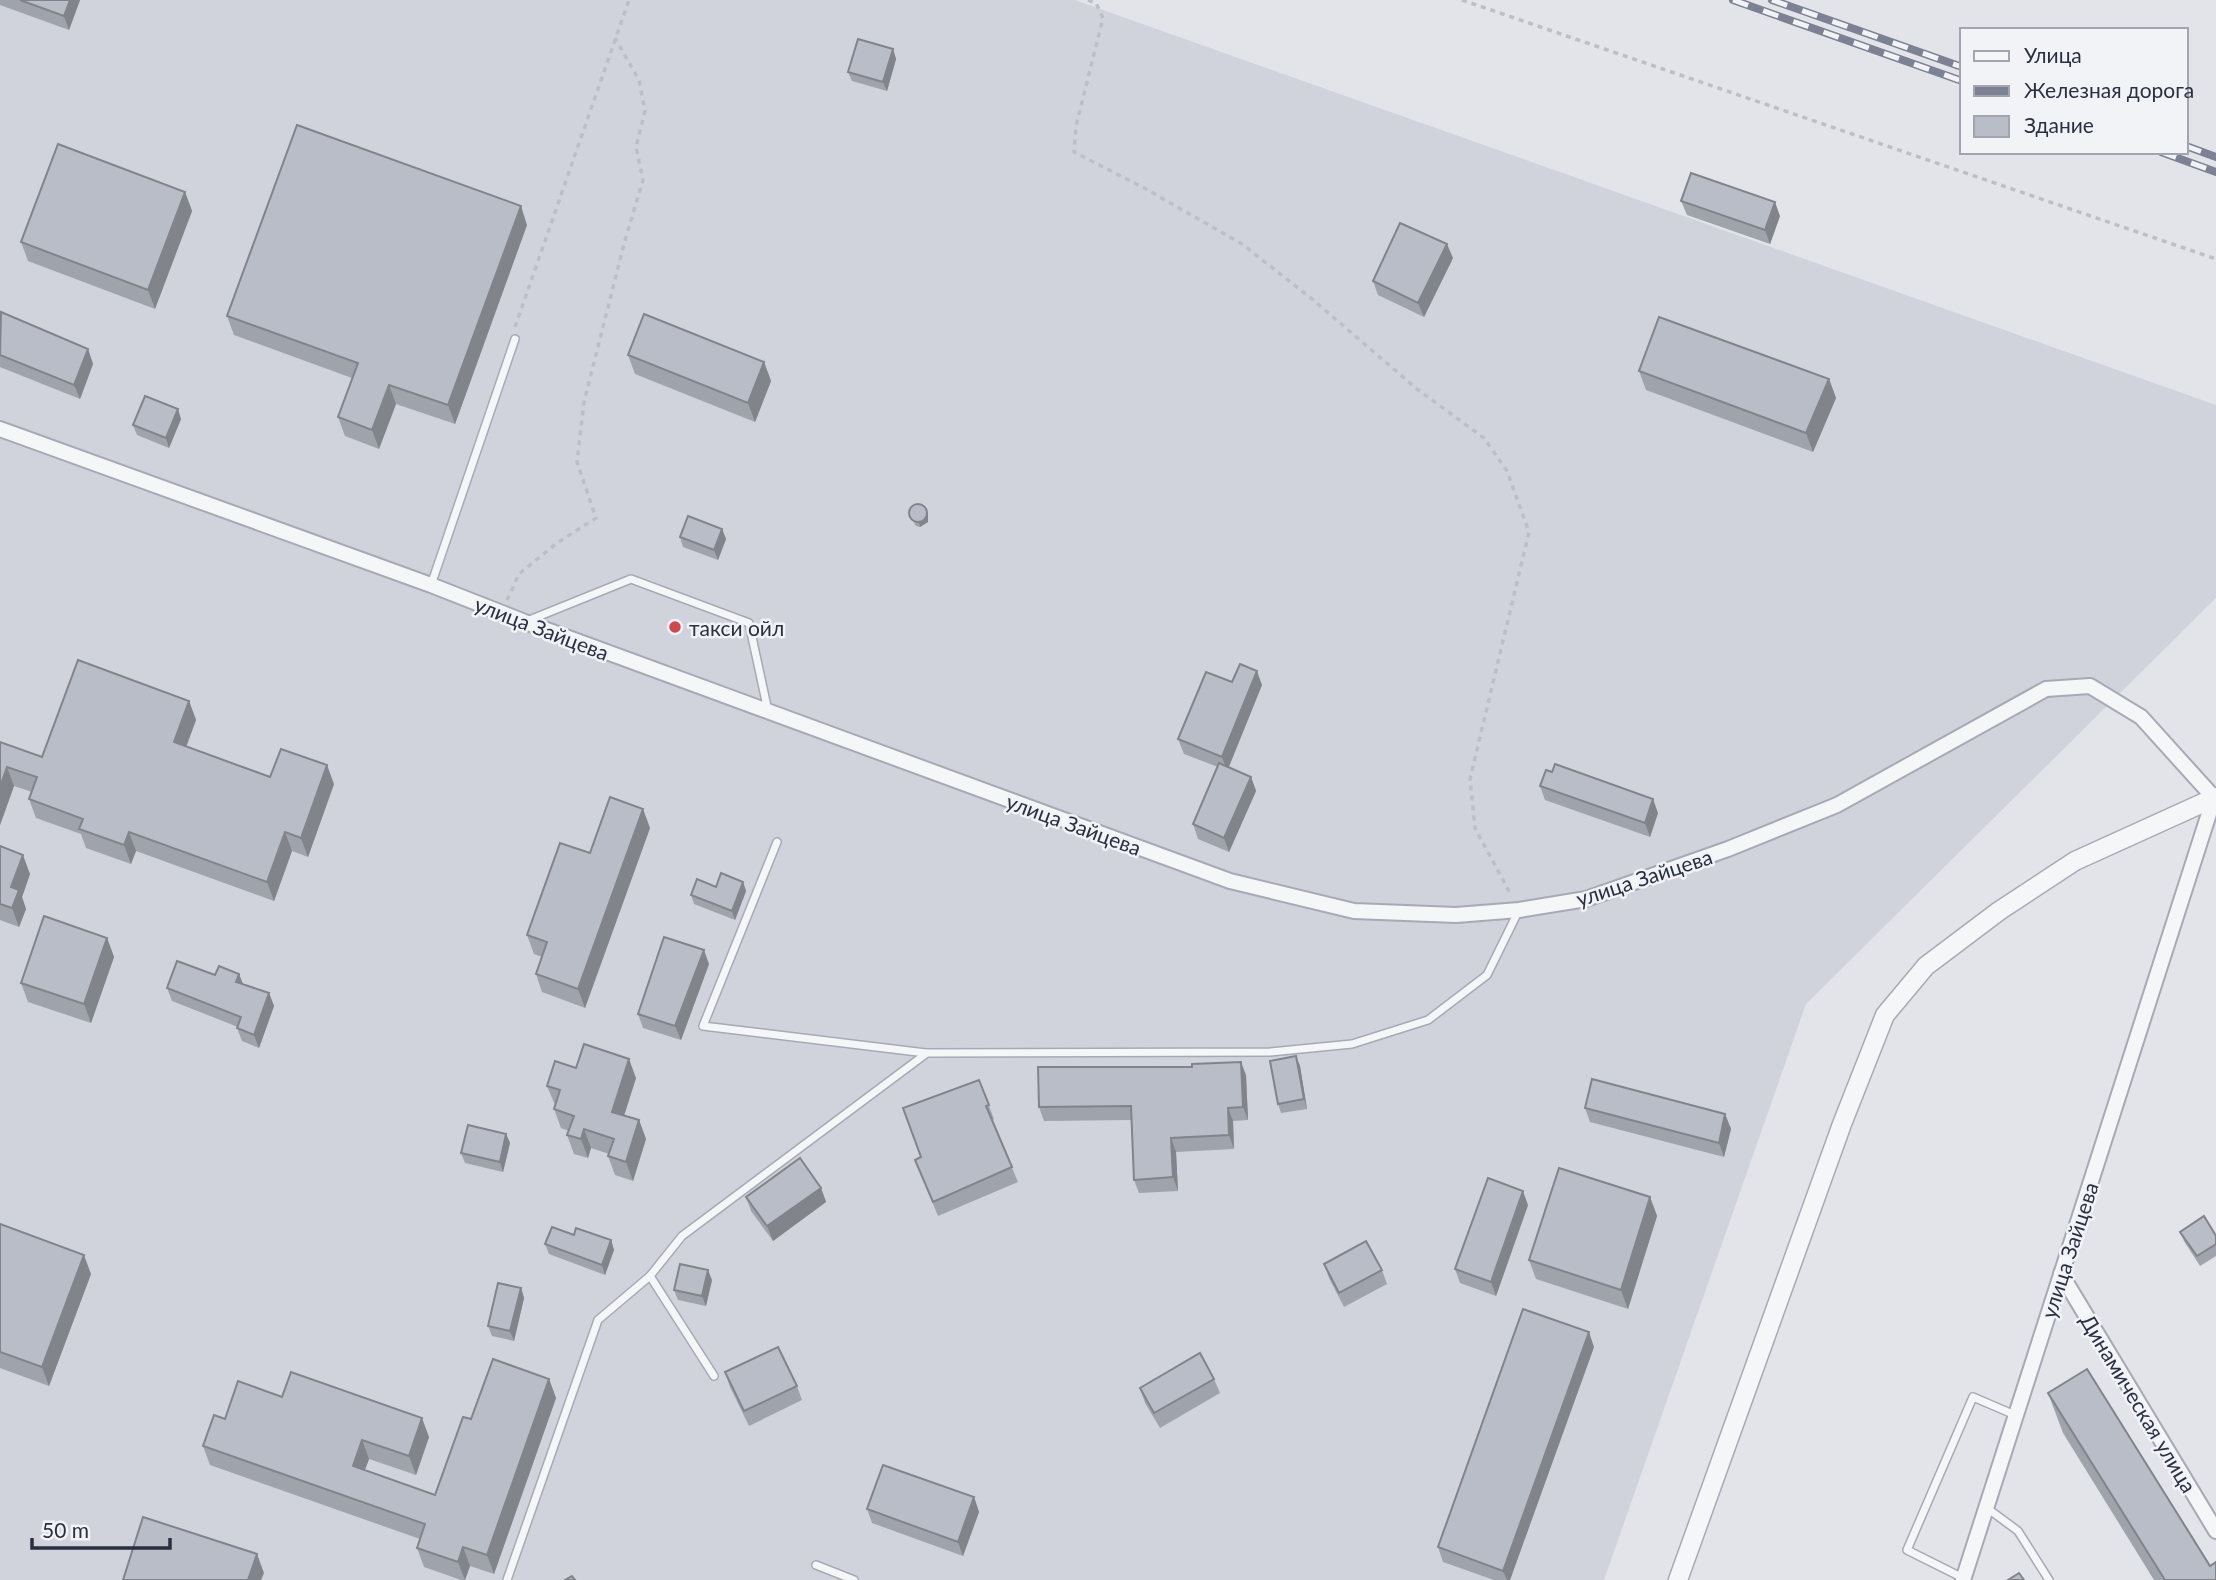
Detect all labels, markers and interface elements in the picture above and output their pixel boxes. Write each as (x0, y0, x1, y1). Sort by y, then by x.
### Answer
legend (1960, 28, 2188, 154)
text: Улица (2024, 42, 2082, 67)
text: Железная дорога (2024, 77, 2194, 102)
text: Здание (2024, 112, 2094, 137)
street label: улица Зайцева (471, 591, 613, 665)
place label: такси ойл (689, 615, 784, 640)
marker: такси ойл (667, 619, 683, 635)
street label: улица Зайцева (1003, 788, 1145, 860)
street label: улица Зайцева (1573, 843, 1715, 911)
street label: улица Зайцева (2035, 1179, 2103, 1321)
street label: Динамическая улица (2076, 1309, 2202, 1497)
scale bar (32, 1506, 170, 1550)
text: 50 m (42, 1517, 89, 1542)

